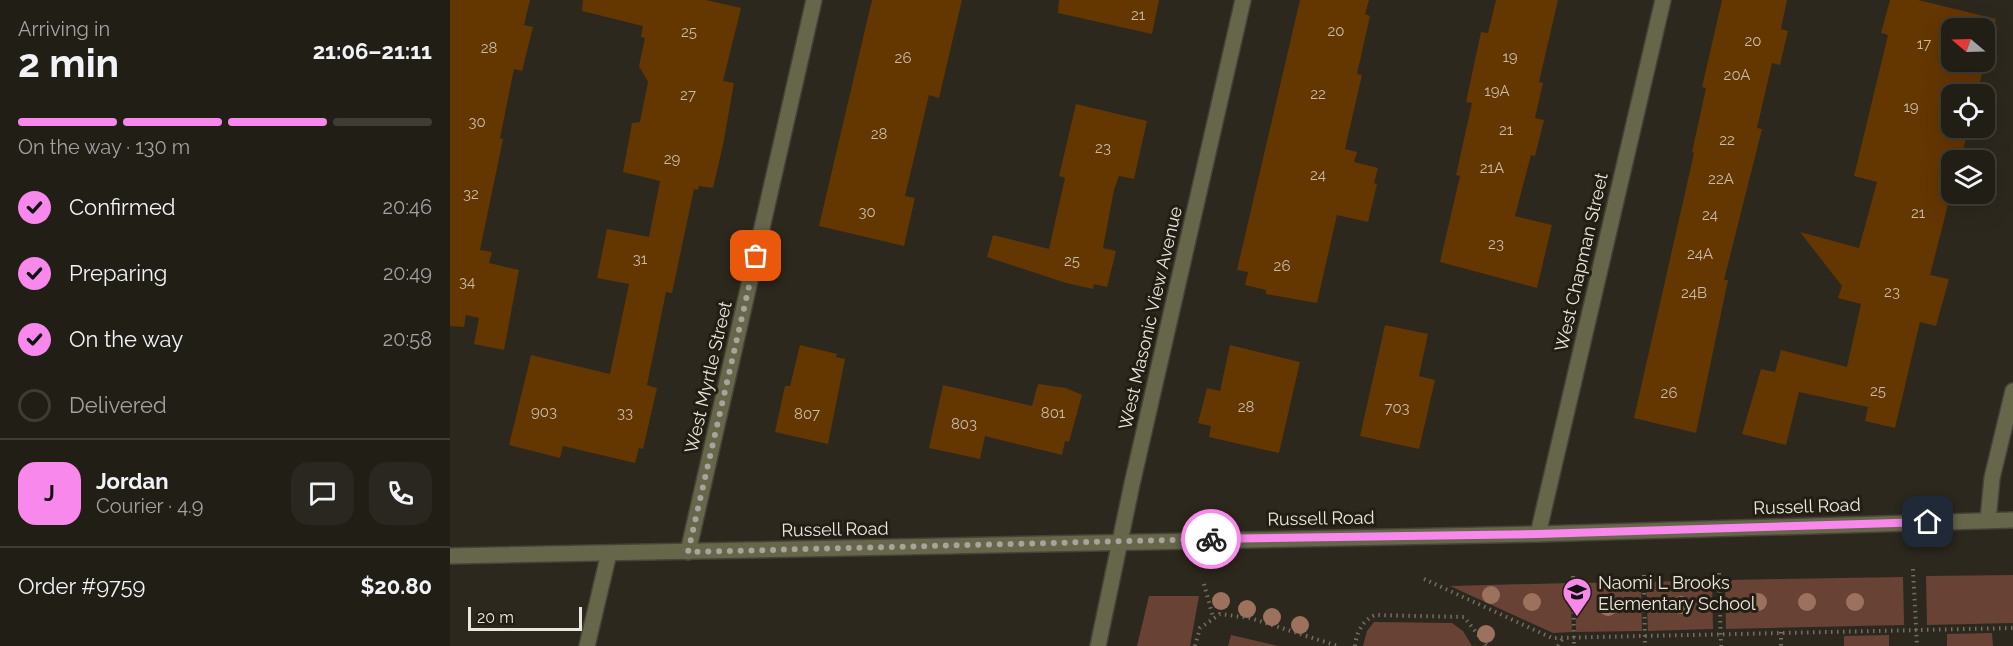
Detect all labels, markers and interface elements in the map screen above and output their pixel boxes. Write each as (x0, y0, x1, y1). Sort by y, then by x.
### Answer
house number: 21 (1131, 6, 1146, 24)
text: Arriving in (18, 17, 110, 41)
north arrow (1941, 18, 1995, 72)
map controls (1941, 18, 1995, 204)
house number: 20 (1328, 22, 1345, 40)
house number: 25 (681, 23, 697, 41)
house number: 20 (1745, 32, 1762, 50)
house number: 17 (1917, 35, 1931, 53)
text: 21:06–21:11 (313, 38, 432, 64)
house number: 28 (481, 39, 497, 57)
text: 2 min (18, 40, 119, 86)
house number: 19 (1502, 48, 1518, 66)
house number: 26 (895, 49, 911, 67)
house number: 20A (1724, 66, 1750, 84)
house number: 19A (1484, 82, 1510, 100)
button: locate (1941, 84, 1995, 138)
house number: 22 (1310, 85, 1326, 103)
house number: 27 (680, 86, 696, 104)
house number: 19 (1903, 98, 1919, 116)
house number: 30 (468, 113, 486, 131)
house number: 21 (1499, 121, 1514, 139)
house number: 28 (871, 125, 887, 143)
house number: 22 (1719, 131, 1735, 149)
text: On the way · 130 m (18, 135, 190, 159)
house number: 23 (1095, 139, 1111, 157)
house number: 29 (664, 150, 681, 168)
button: layers (1941, 150, 1995, 204)
house number: 21A (1480, 159, 1504, 177)
house number: 24 (1310, 166, 1326, 184)
house number: 22A (1708, 170, 1734, 188)
street label: West Chapman Street (1550, 171, 1612, 353)
house number: 32 (463, 185, 479, 203)
icon: check (18, 191, 51, 224)
text: Confirmed (69, 194, 176, 220)
text: 20:46 (383, 195, 432, 219)
house number: 30 (858, 203, 876, 221)
street label: West Masonic View Avenue (1114, 204, 1186, 432)
house number: 21 (1911, 204, 1926, 222)
house number: 24 (1702, 206, 1718, 224)
pin (730, 230, 781, 281)
house number: 23 (1488, 235, 1504, 253)
icon: bag (739, 239, 772, 272)
house number: 24A (1687, 245, 1713, 263)
house number: 31 (633, 250, 648, 268)
house number: 25 (1064, 252, 1080, 270)
icon: check (18, 257, 51, 290)
house number: 26 (1274, 257, 1290, 275)
text: Preparing (69, 260, 167, 286)
text: 20:49 (383, 261, 432, 285)
house number: 34 (459, 273, 475, 291)
house number: 23 (1884, 283, 1900, 301)
house number: 24B (1681, 284, 1707, 302)
street label: West Myrtle Street (680, 299, 736, 455)
icon: check (18, 323, 51, 356)
text: On the way (69, 326, 183, 352)
text: 20:58 (383, 327, 432, 351)
house number: 25 (1870, 382, 1886, 400)
house number: 26 (1661, 384, 1677, 402)
text: Delivered (69, 392, 167, 418)
house number: 28 (1238, 398, 1254, 416)
house number: 703 (1384, 399, 1410, 417)
house number: 903 (531, 403, 557, 421)
house number: 33 (617, 404, 633, 422)
house number: 801 (1041, 404, 1066, 422)
house number: 807 (794, 405, 820, 423)
house number: 803 (951, 415, 977, 433)
button: chat (291, 462, 354, 525)
button: phone (369, 462, 432, 525)
text: Jordan (96, 468, 168, 494)
text: J (44, 480, 55, 506)
text: Courier · 4.9 (96, 494, 204, 518)
street label: Russell Road (1753, 494, 1861, 518)
pin (1902, 496, 1953, 547)
icon: home (1911, 505, 1944, 538)
street label: Russell Road (1267, 507, 1375, 529)
courier (1181, 509, 1241, 569)
street label: Russell Road (781, 518, 889, 540)
icon: bike (1195, 523, 1228, 556)
place label: Naomi L Brooks Elementary School (1598, 572, 1756, 614)
text: Order #9759 (18, 573, 145, 599)
text: $20.80 (360, 573, 432, 599)
school or university icon: Naomi L Brooks Elementary School (1561, 576, 1593, 618)
scale bar (468, 604, 582, 632)
text: 20 m (477, 608, 514, 627)

